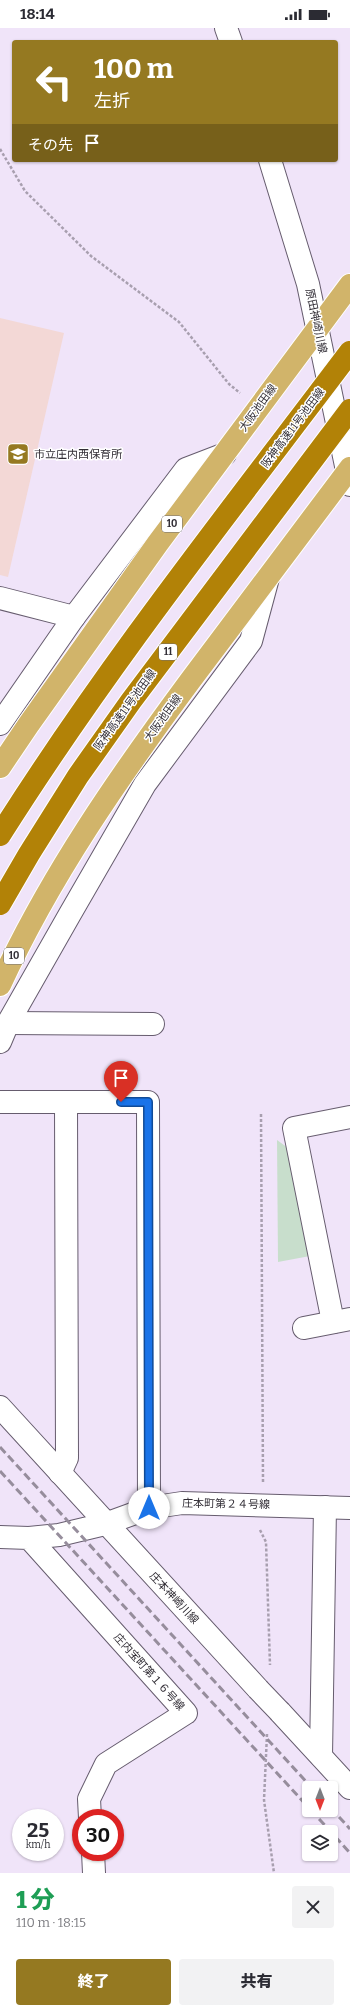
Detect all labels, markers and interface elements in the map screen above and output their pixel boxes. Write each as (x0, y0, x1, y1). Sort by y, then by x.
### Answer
text: 18:14 (20, 5, 55, 23)
text: 100 m (94, 52, 173, 85)
icon: left (28, 56, 80, 108)
text: 左折 (94, 90, 130, 112)
icon: arrive (81, 132, 103, 154)
text: その先 (28, 136, 73, 154)
street label: 原田神崎川線 (303, 287, 329, 355)
street label: 大阪池田線 (237, 382, 279, 434)
street label: 阪神高速11号池田線 (259, 385, 327, 471)
school or university icon: 市立庄内西保育所 (5, 441, 31, 467)
place label: 市立庄内西保育所 (34, 448, 123, 461)
road number: 10 (162, 516, 182, 532)
road number: 11 (159, 644, 177, 660)
street label: 阪神高速11号池田線 (91, 667, 159, 753)
street label: 大阪池田線 (142, 692, 184, 744)
road number: 10 (4, 948, 24, 964)
pin (104, 1061, 138, 1102)
icon: arrive (110, 1067, 132, 1089)
position arrow (128, 1487, 170, 1529)
street label: 庄本町第２４号線 (182, 1497, 270, 1511)
street label: 庄本神崎川線 (147, 1569, 201, 1627)
street label: 庄内宝町第１６号線 (111, 1631, 187, 1713)
north arrow (302, 1781, 338, 1817)
map controls (302, 1781, 338, 1861)
speed limit sign: 30 (72, 1809, 124, 1861)
text: 25 (27, 1818, 49, 1842)
button: layers (302, 1825, 338, 1861)
text: km/h (26, 1839, 50, 1851)
text: 1 分 (16, 1886, 55, 1914)
button: close (292, 1886, 334, 1928)
text: 110 m · 18:15 (16, 1915, 86, 1930)
button: 終了 (16, 1959, 171, 2005)
button: 共有 (179, 1959, 334, 2005)

